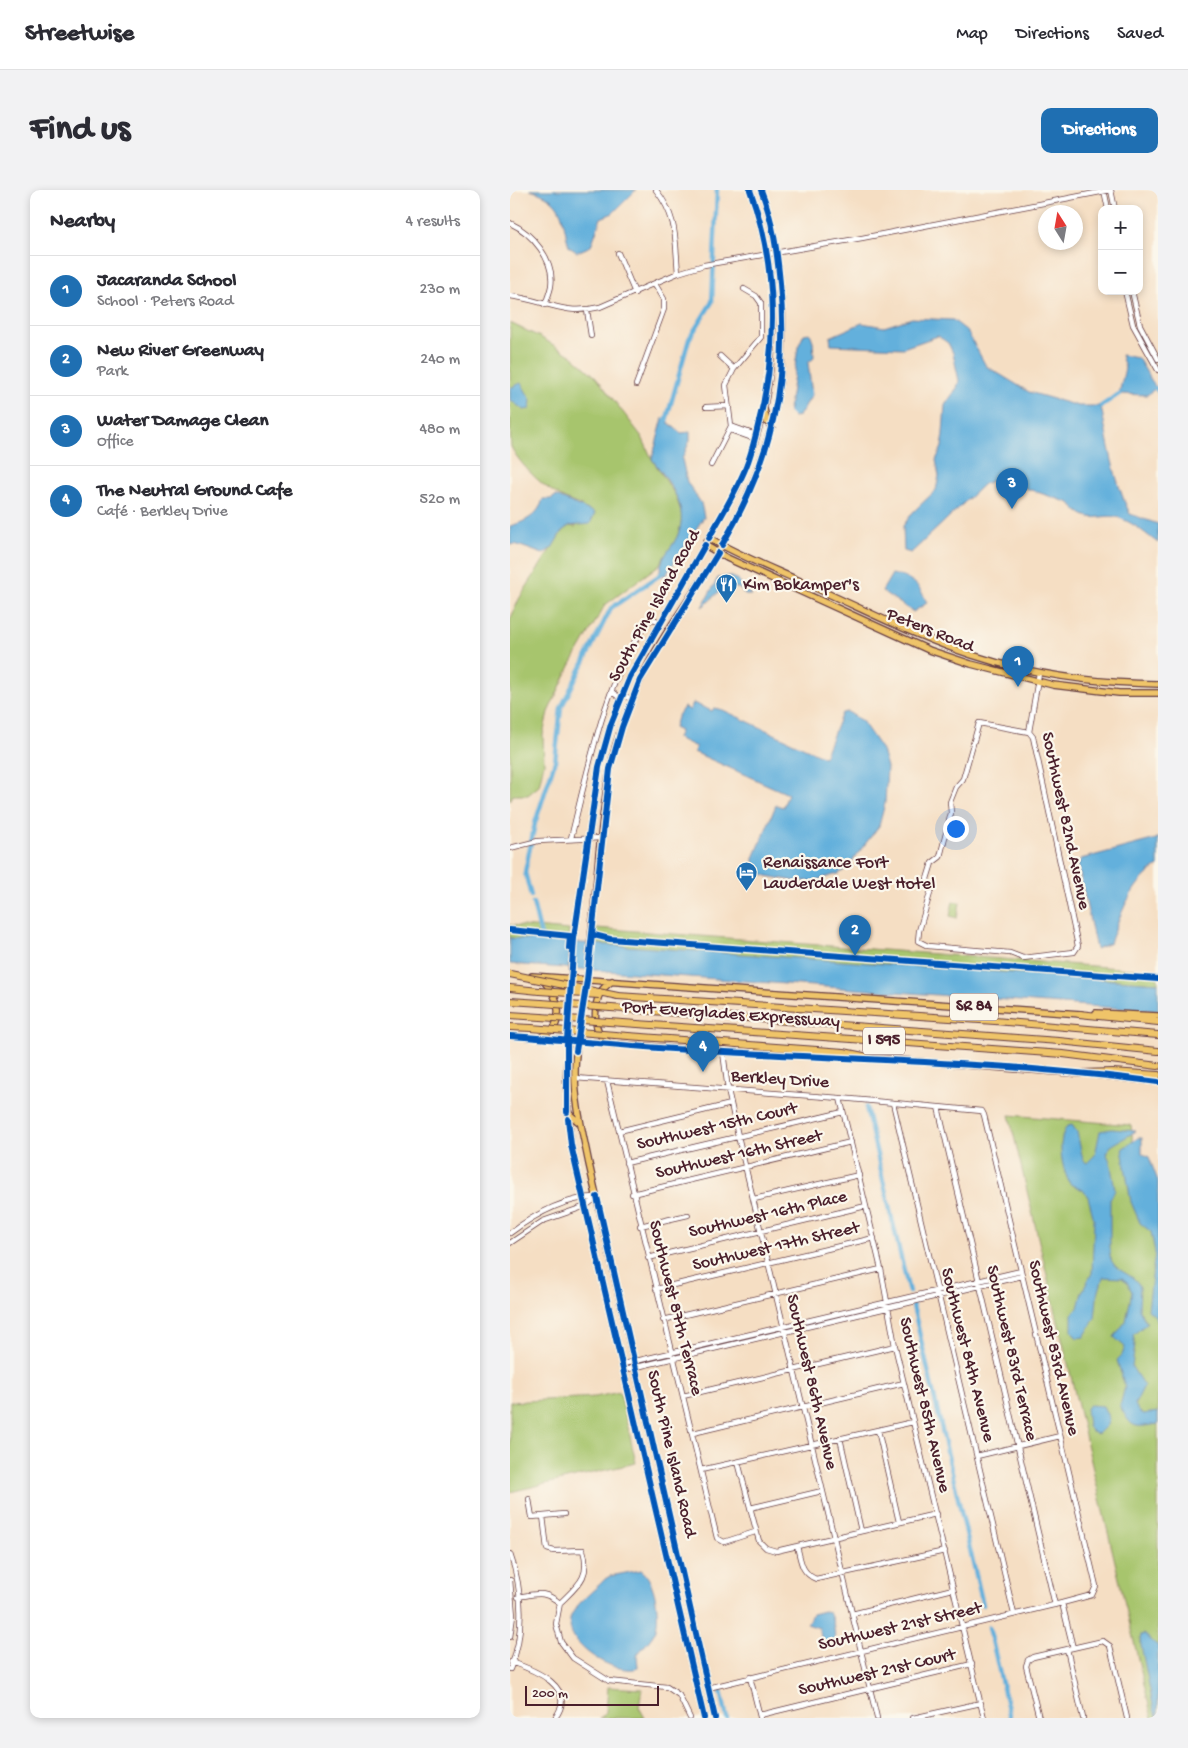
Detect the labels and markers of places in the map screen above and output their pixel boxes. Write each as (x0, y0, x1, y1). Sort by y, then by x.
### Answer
pin: 3 (996, 468, 1028, 509)
restaurant icon: Kim Bokamper's (715, 573, 739, 604)
place label: Kim Bokamper's (743, 575, 860, 596)
pin: 1 (1002, 646, 1034, 687)
place label: Renaissance Fort Lauderdale West Hotel (763, 853, 935, 895)
hotel icon: Renaissance Fort Lauderdale West Hotel (735, 861, 759, 892)
pin: 2 (839, 915, 871, 956)
pin: 4 (687, 1031, 719, 1072)

